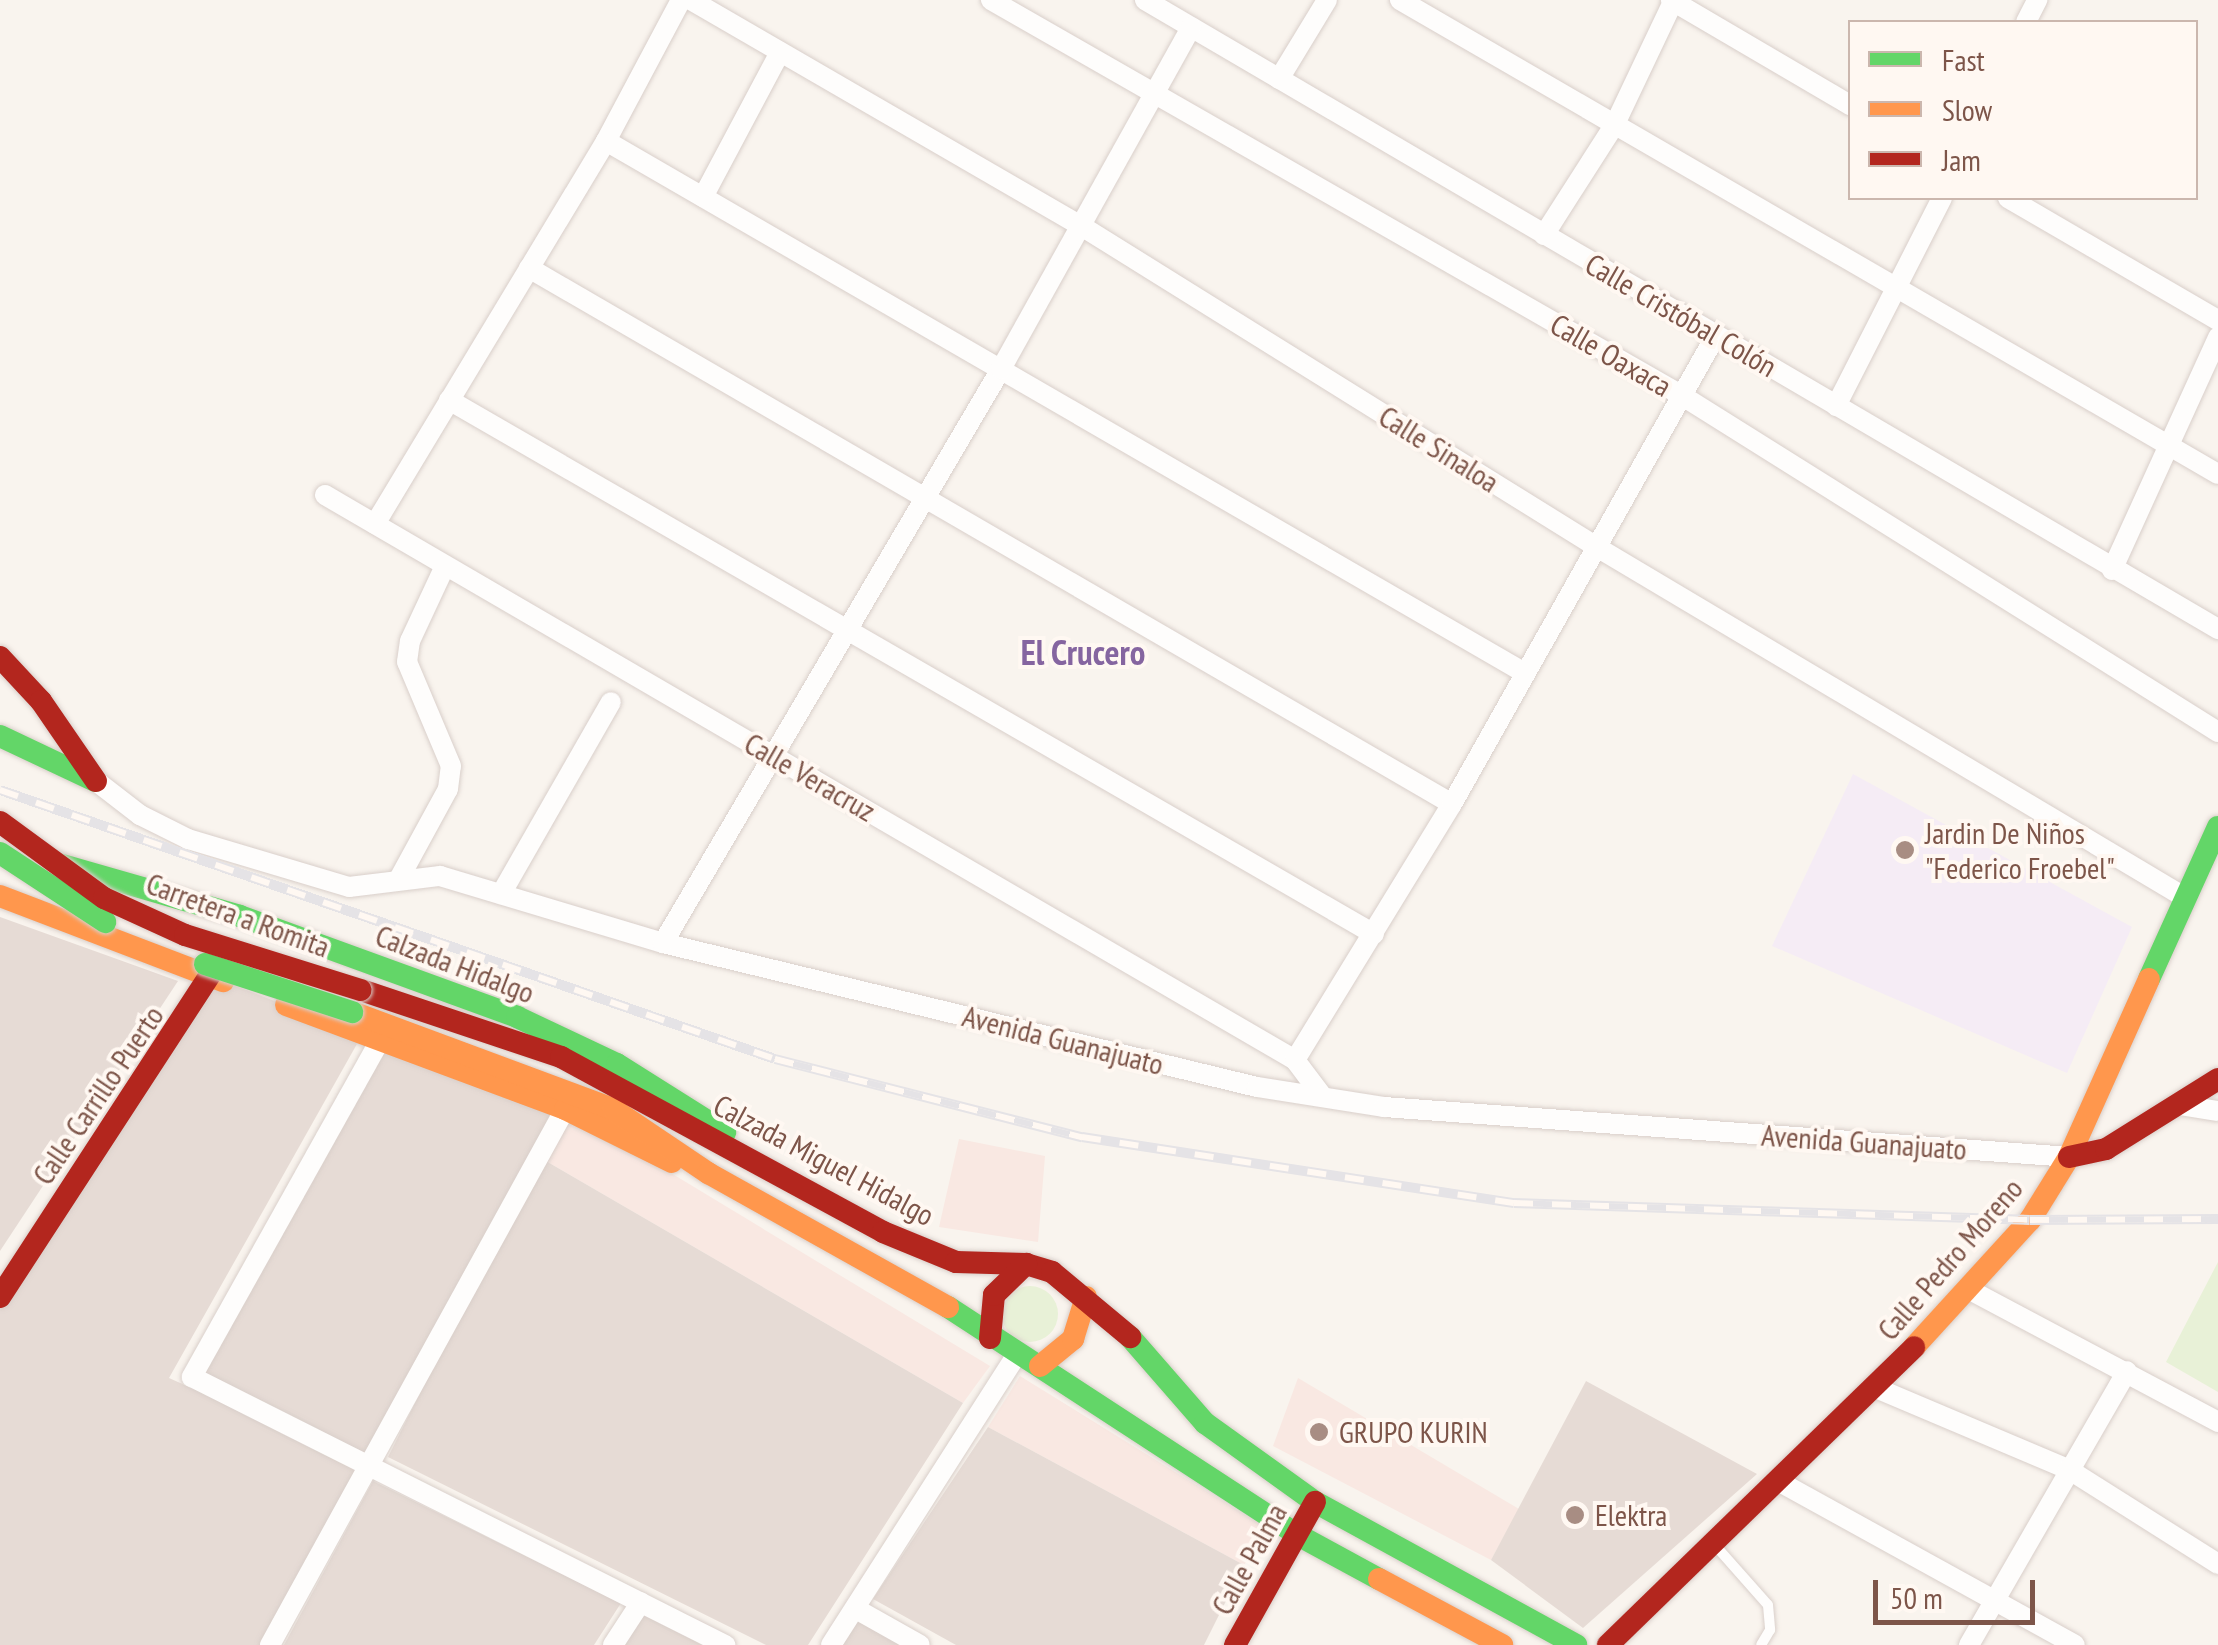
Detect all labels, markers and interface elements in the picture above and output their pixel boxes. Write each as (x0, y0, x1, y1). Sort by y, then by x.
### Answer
legend (1848, 20, 2198, 200)
text: Fast (1942, 40, 1985, 79)
text: Slow (1942, 90, 1992, 129)
text: Jam (1942, 140, 1981, 179)
street label: Calle Cristóbal Colón (1579, 246, 1783, 384)
street label: Calle Oaxaca (1544, 306, 1678, 404)
street label: Calle Sinaloa (1372, 398, 1506, 500)
district label: El Crucero (1021, 631, 1145, 673)
street label: Calle Veracruz (738, 725, 882, 829)
place label: Jardin De Niños "Federico Froebel" (1925, 815, 2115, 886)
marker: Jardin De Niños "Federico Froebel" (1894, 839, 1916, 861)
street label: Carretera a Romita (142, 865, 334, 965)
street label: Calzada Hidalgo (371, 917, 539, 1011)
street label: Avenida Guanajuato (959, 998, 1167, 1082)
street label: Calle Carrillo Puerto (25, 999, 171, 1191)
street label: Calzada Miguel Hidalgo (708, 1087, 940, 1233)
street label: Avenida Guanajuato (1760, 1117, 1968, 1167)
street label: Calle Pedro Moreno (1870, 1171, 2030, 1347)
place label: GRUPO KURIN (1339, 1414, 1488, 1450)
marker: GRUPO KURIN (1308, 1421, 1330, 1443)
street label: Calle Palma (1204, 1497, 1294, 1621)
place label: Elektra (1595, 1497, 1667, 1533)
marker: Elektra (1564, 1504, 1586, 1526)
scale bar (1878, 1560, 2040, 1622)
text: 50 m (1890, 1578, 1943, 1617)

